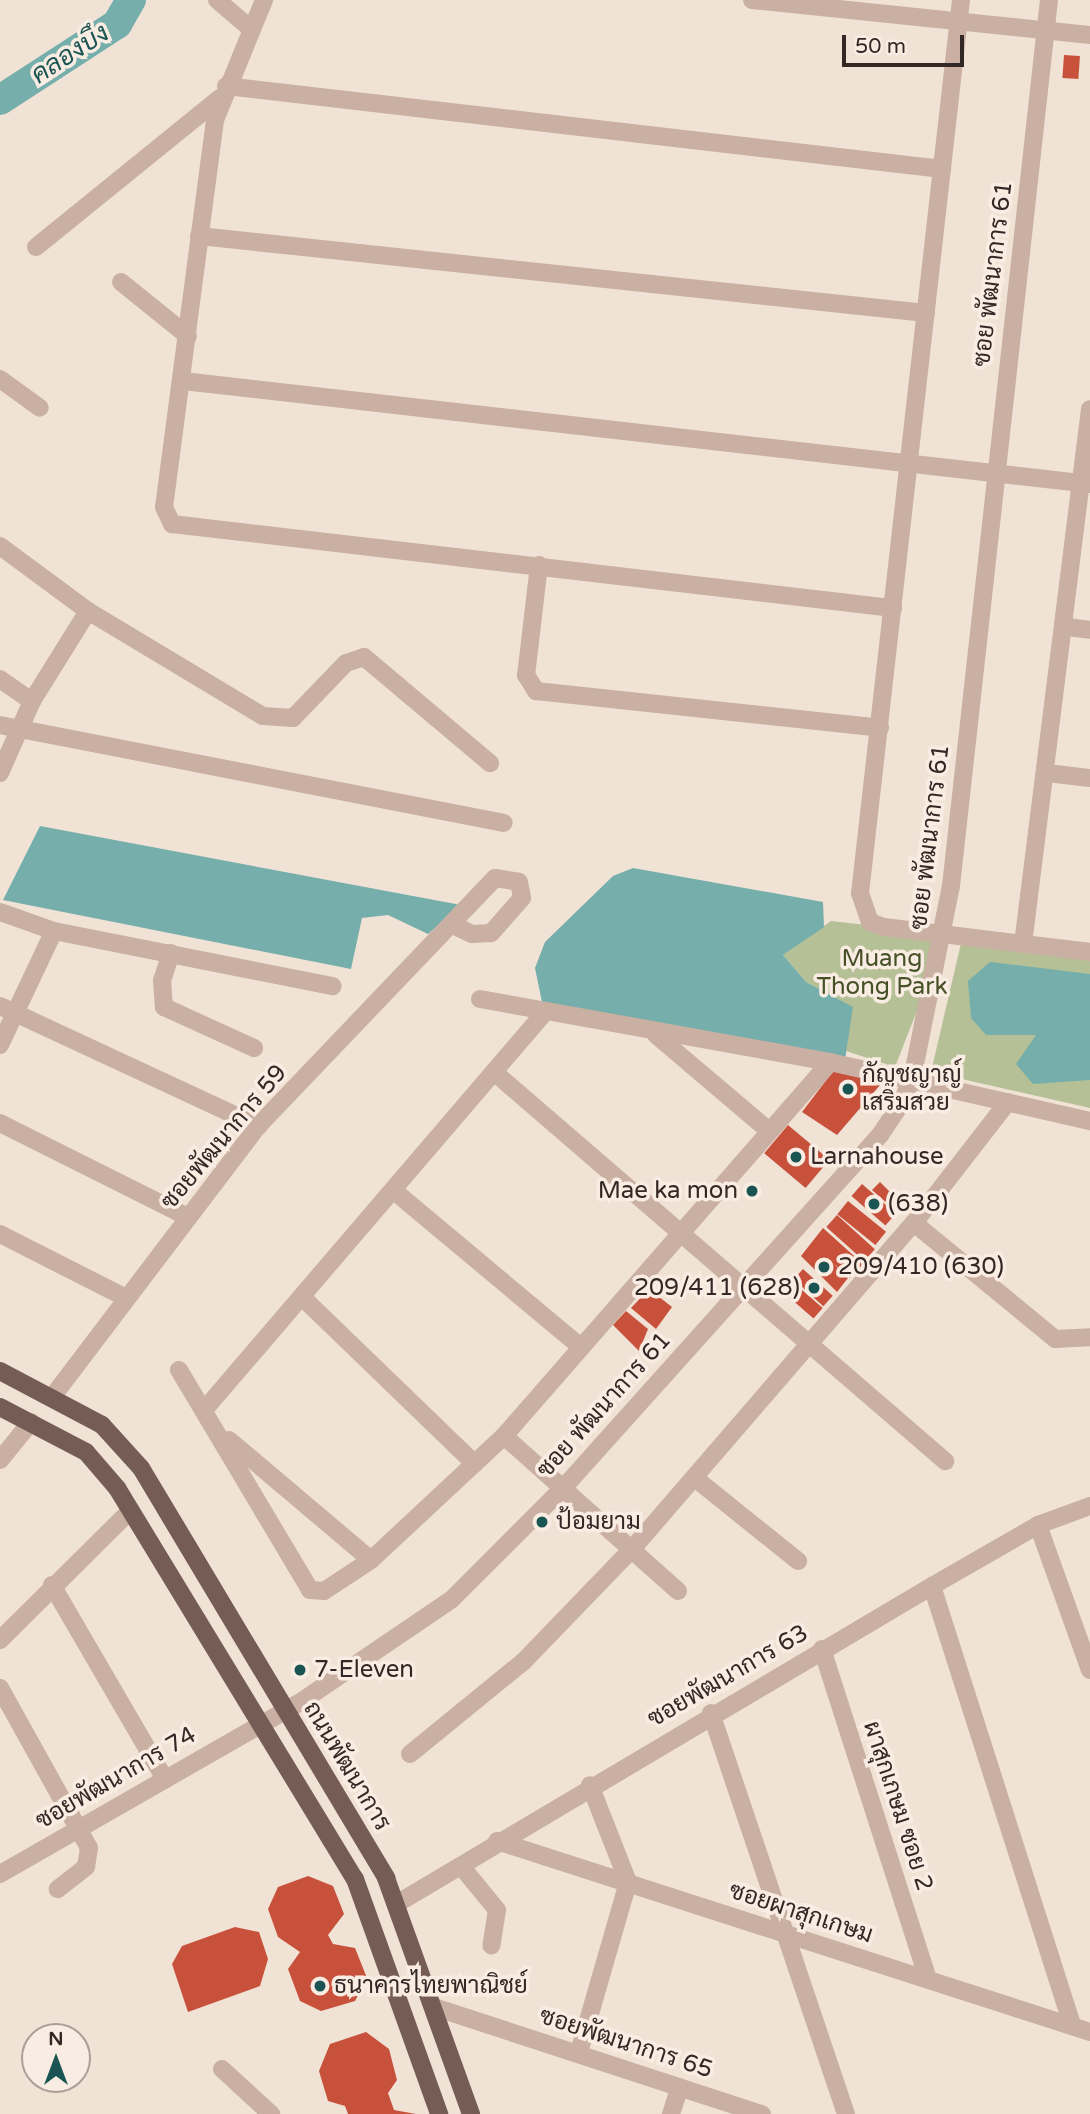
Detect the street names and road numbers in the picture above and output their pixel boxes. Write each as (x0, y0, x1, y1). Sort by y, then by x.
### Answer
street label: ซอย พัฒนาการ 61 (967, 180, 1019, 368)
street label: ซอย พัฒนาการ 61 (904, 743, 956, 931)
street label: ซอยพัฒนาการ 59 (155, 1059, 293, 1215)
street label: ซอย พัฒนาการ 61 (531, 1326, 677, 1484)
street label: ซอยพัฒนาการ 63 (643, 1618, 813, 1734)
street label: ถนนพัฒนาการ (297, 1696, 397, 1836)
street label: ผาสุกเกษม ซอย 2 (857, 1718, 939, 1894)
street label: ซอยพัฒนาการ 74 (31, 1720, 201, 1836)
street label: ซอยผาสุกเกษม (726, 1876, 876, 1950)
street label: ซอยพัฒนาการ 65 (536, 2001, 716, 2085)

